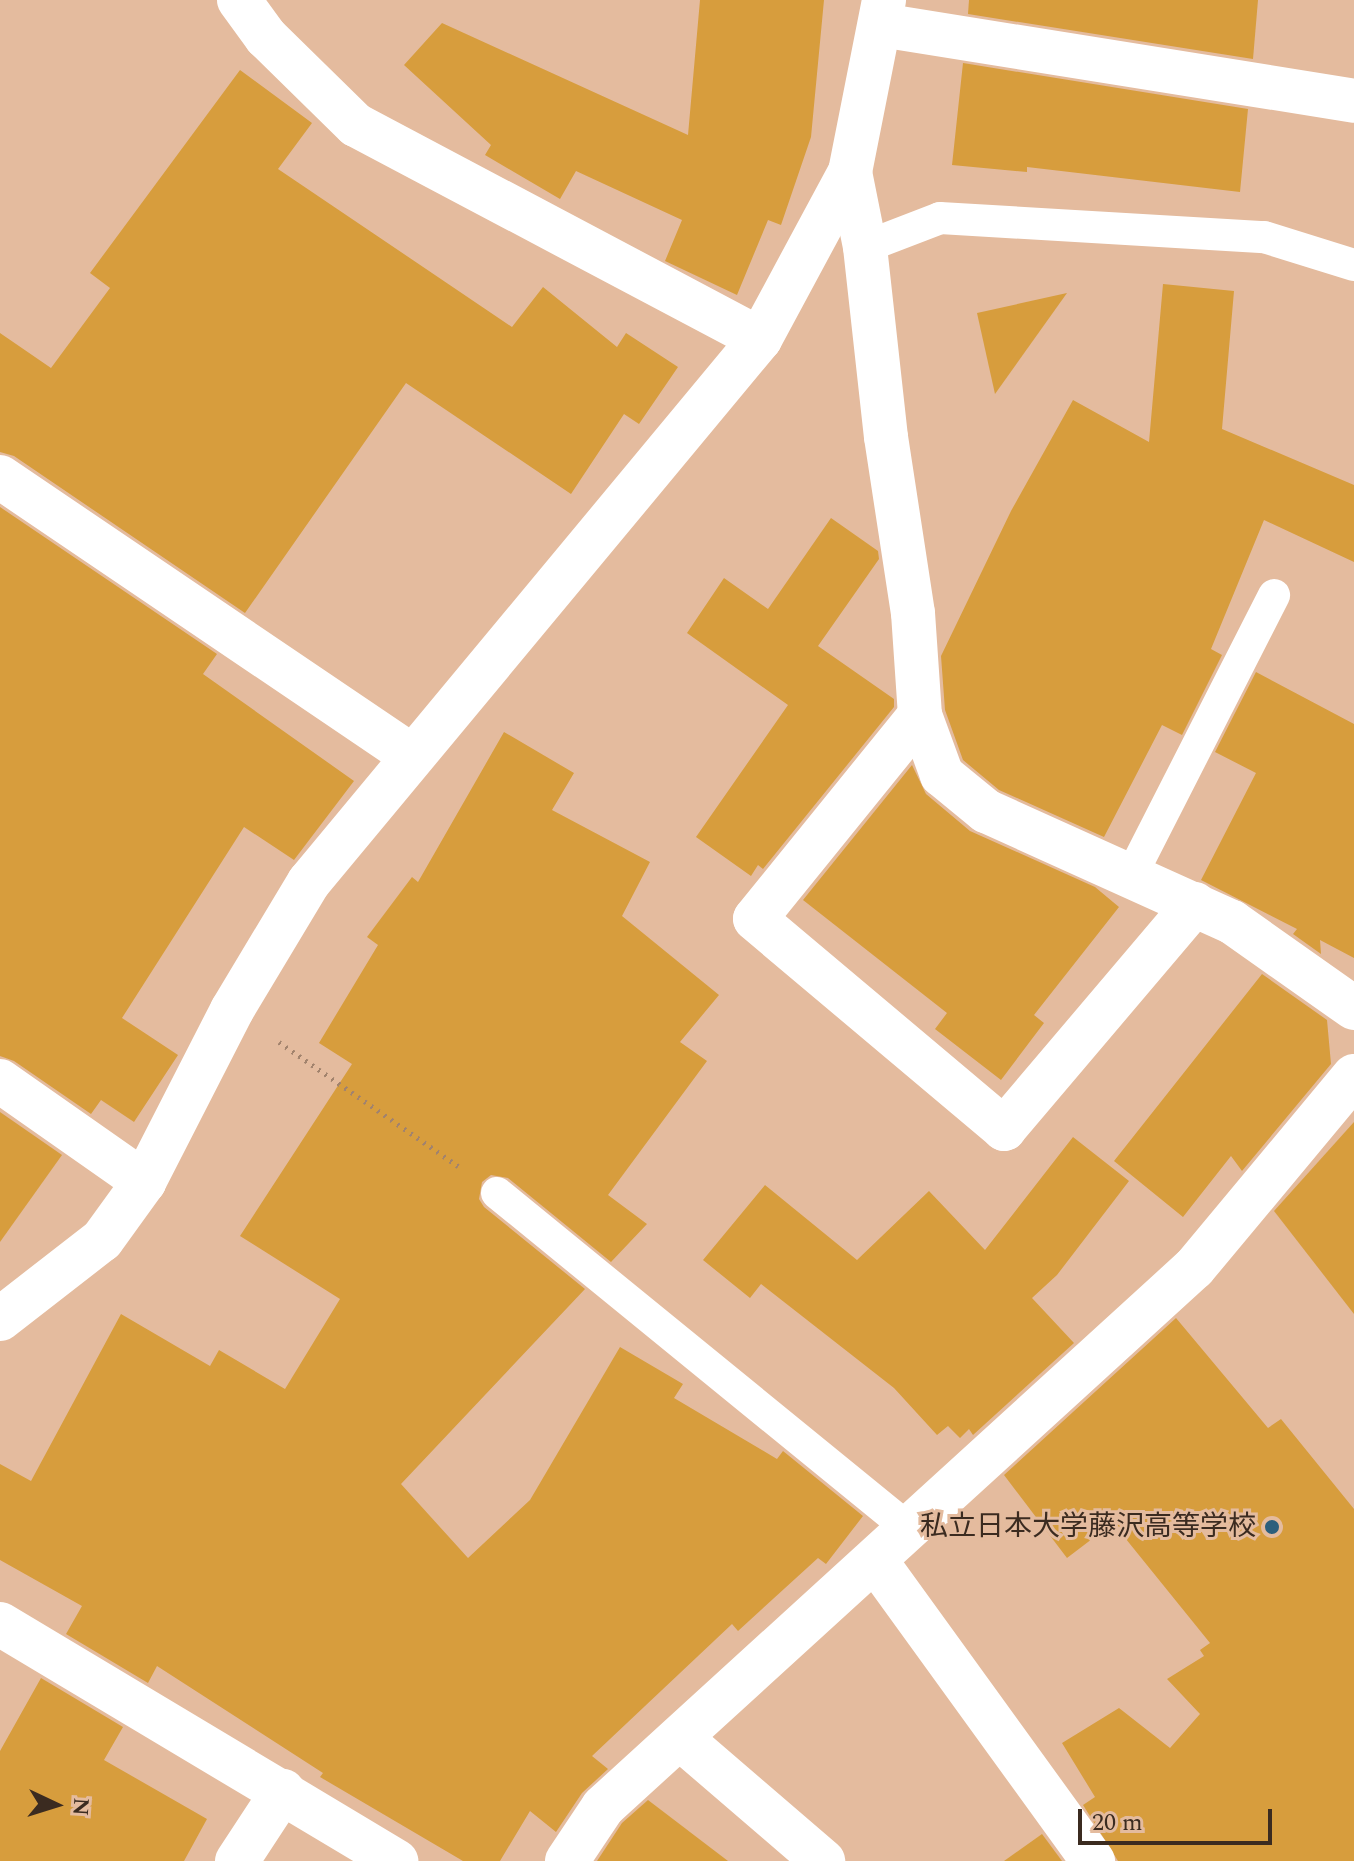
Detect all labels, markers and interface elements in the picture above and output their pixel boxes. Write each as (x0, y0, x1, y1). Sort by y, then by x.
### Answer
place label: 私立日本大学藤沢高等学校 (920, 1510, 1256, 1544)
marker: 私立日本大学藤沢高等学校 (1263, 1518, 1281, 1536)
north arrow (16, 1765, 96, 1845)
scale bar (1082, 1793, 1276, 1843)
text: N (63, 1797, 98, 1817)
text: 20 m (1092, 1805, 1143, 1841)

